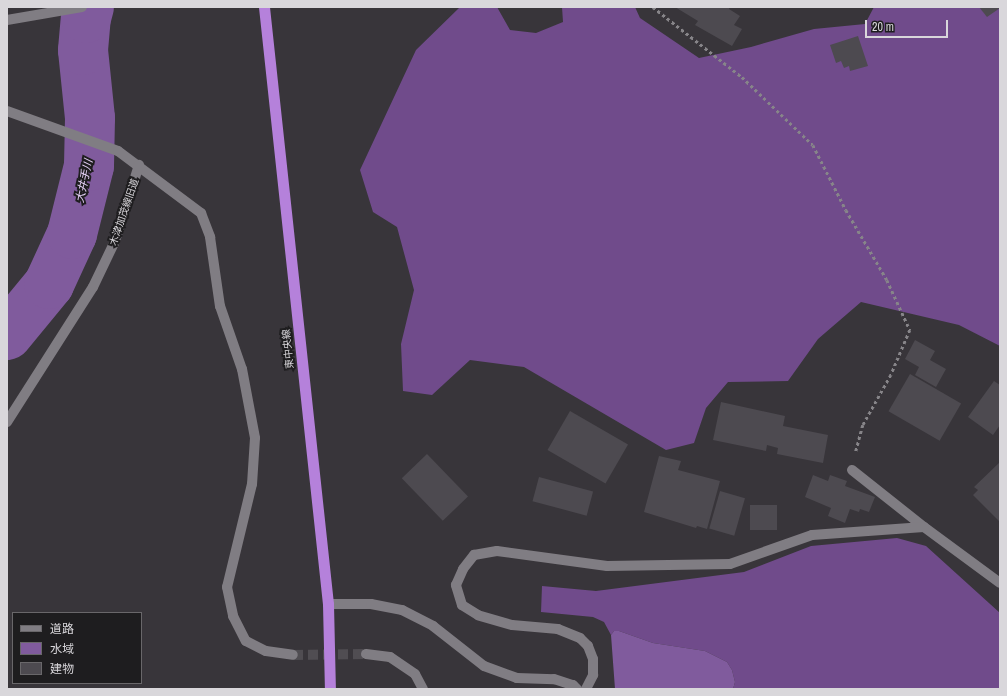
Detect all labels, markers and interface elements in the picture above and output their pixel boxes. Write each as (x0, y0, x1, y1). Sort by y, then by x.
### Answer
scale bar (867, 12, 950, 38)
text: 20 m (872, 19, 894, 35)
water label: 大井手川 (73, 158, 95, 204)
street label: 木津加茂線旧道 (107, 177, 141, 247)
street label: 東中央線 (280, 328, 296, 370)
legend (12, 612, 142, 684)
text: 道路 (50, 621, 74, 637)
text: 水域 (50, 641, 74, 657)
text: 建物 (50, 661, 74, 677)

